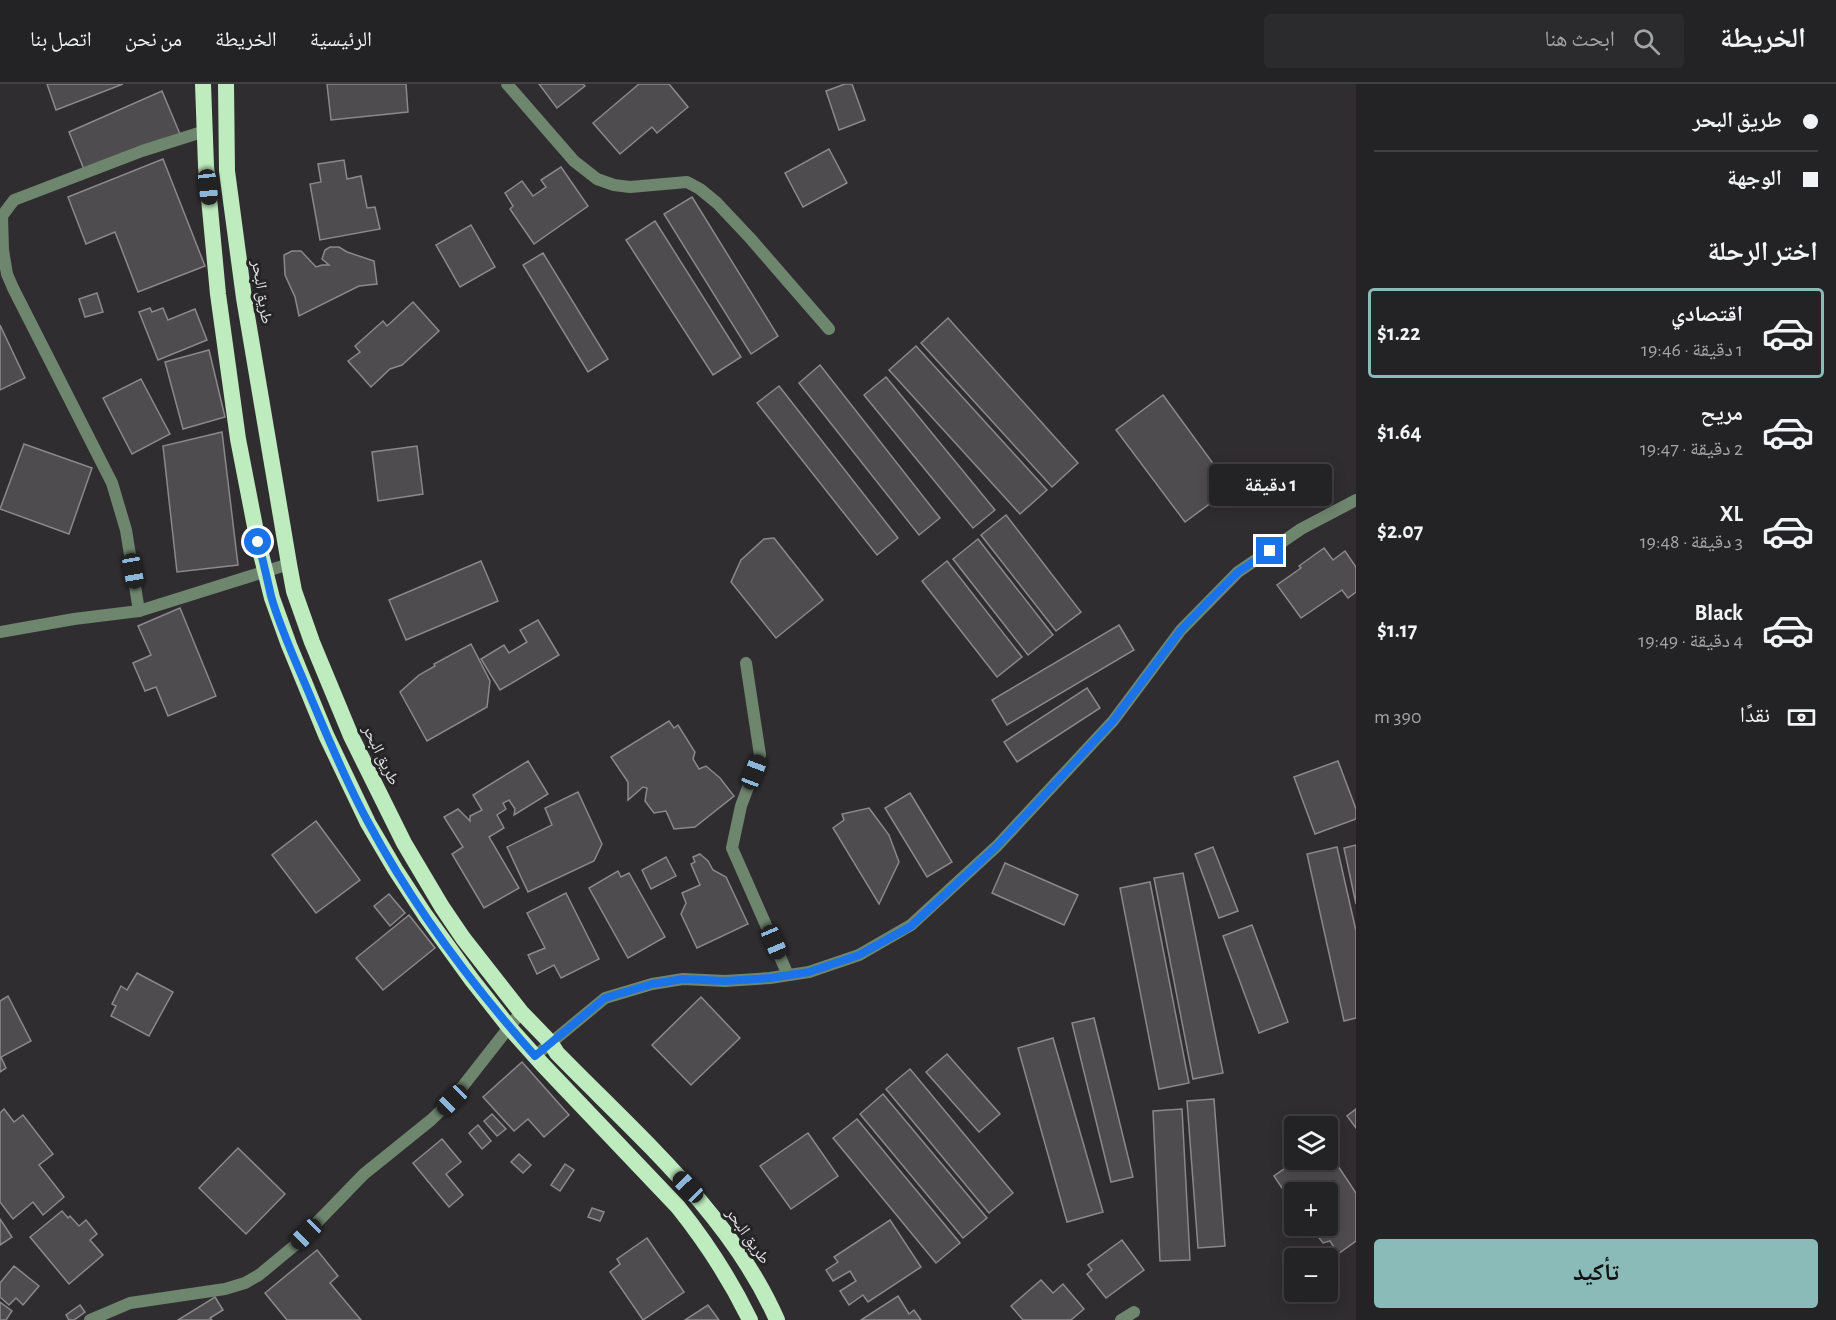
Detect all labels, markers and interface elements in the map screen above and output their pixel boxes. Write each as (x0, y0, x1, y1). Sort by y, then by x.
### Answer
search box (1264, 14, 1684, 68)
icon: search (1630, 25, 1663, 58)
text: الخريطة (1720, 25, 1806, 53)
text: ابحث هنا (1544, 28, 1615, 50)
text: اتصل بنا (30, 29, 92, 50)
text: من نحن (125, 29, 182, 50)
text: الخريطة (215, 29, 277, 50)
text: الرئيسية (310, 29, 372, 50)
text: طريق البحر (1693, 109, 1782, 131)
text: الوجهة (1727, 167, 1782, 189)
car (197, 168, 219, 206)
text: اختر الرحلة (1707, 238, 1818, 265)
street label: طريق البحر (247, 258, 275, 325)
text: اقتصادي (1671, 303, 1743, 325)
icon: car (1761, 306, 1815, 360)
text: $1.22 (1377, 322, 1421, 344)
text: 1 دقيقة · 19:46 (1641, 340, 1743, 360)
text: مريح (1700, 402, 1743, 424)
icon: car (1761, 405, 1815, 459)
text: $1.64 (1377, 421, 1422, 443)
text: 2 دقيقة · 19:47 (1640, 439, 1743, 459)
callout: 1 دقيقة (1208, 464, 1332, 506)
text: 1 دقيقة (1244, 475, 1297, 495)
text: XL (1720, 503, 1743, 525)
icon: car (1761, 504, 1815, 558)
text: $2.07 (1377, 520, 1423, 542)
route start (244, 528, 271, 555)
text: 3 دقيقة · 19:48 (1640, 532, 1743, 552)
route end (1256, 537, 1283, 564)
car (121, 552, 145, 590)
text: Black (1695, 602, 1743, 624)
icon: car (1761, 603, 1815, 657)
text: $1.17 (1377, 619, 1417, 641)
text: 4 دقيقة · 19:49 (1638, 631, 1743, 651)
icon: cash (1785, 701, 1818, 734)
text: نقدًا (1740, 704, 1770, 726)
text: 390 m (1374, 707, 1422, 727)
street label: طريق البحر (357, 722, 402, 788)
car (739, 752, 769, 792)
car (759, 922, 789, 962)
car (433, 1081, 471, 1119)
map controls (1284, 1116, 1338, 1302)
button: layers (1284, 1116, 1338, 1170)
car (669, 1168, 707, 1206)
button: + (1284, 1182, 1338, 1236)
street label: طريق البحر (721, 1204, 773, 1268)
car (287, 1215, 325, 1253)
button: تأكيد (1374, 1239, 1818, 1308)
button: − (1284, 1248, 1338, 1302)

